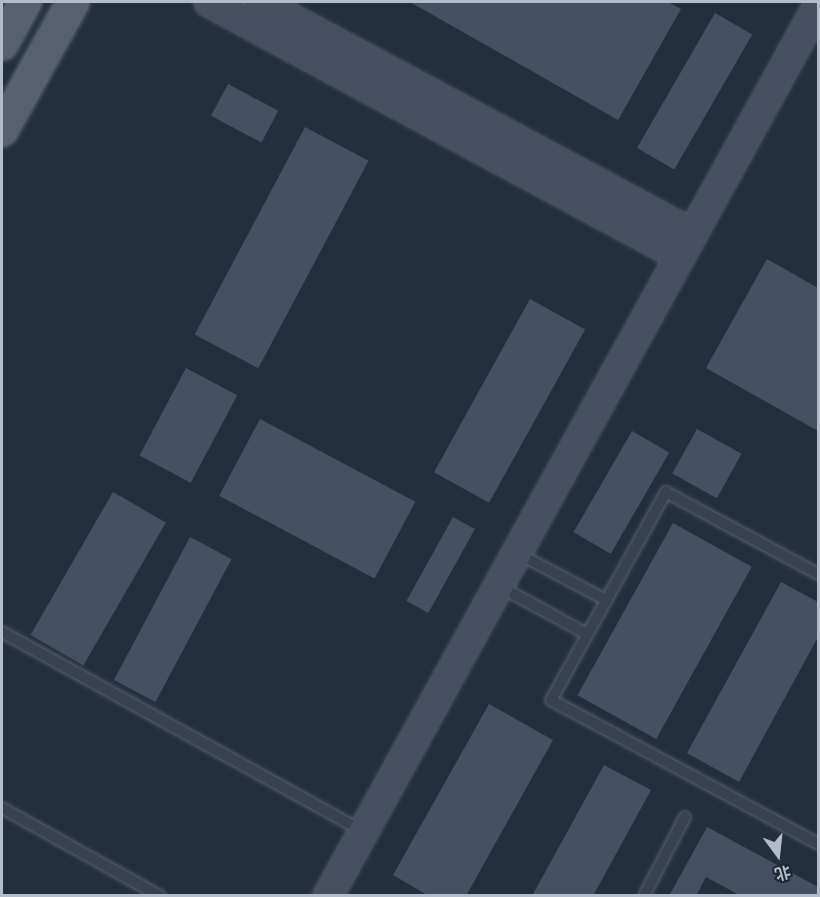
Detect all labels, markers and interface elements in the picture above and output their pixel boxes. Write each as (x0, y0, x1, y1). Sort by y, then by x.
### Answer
north arrow (748, 825, 808, 885)
text: 北 (773, 862, 793, 884)

